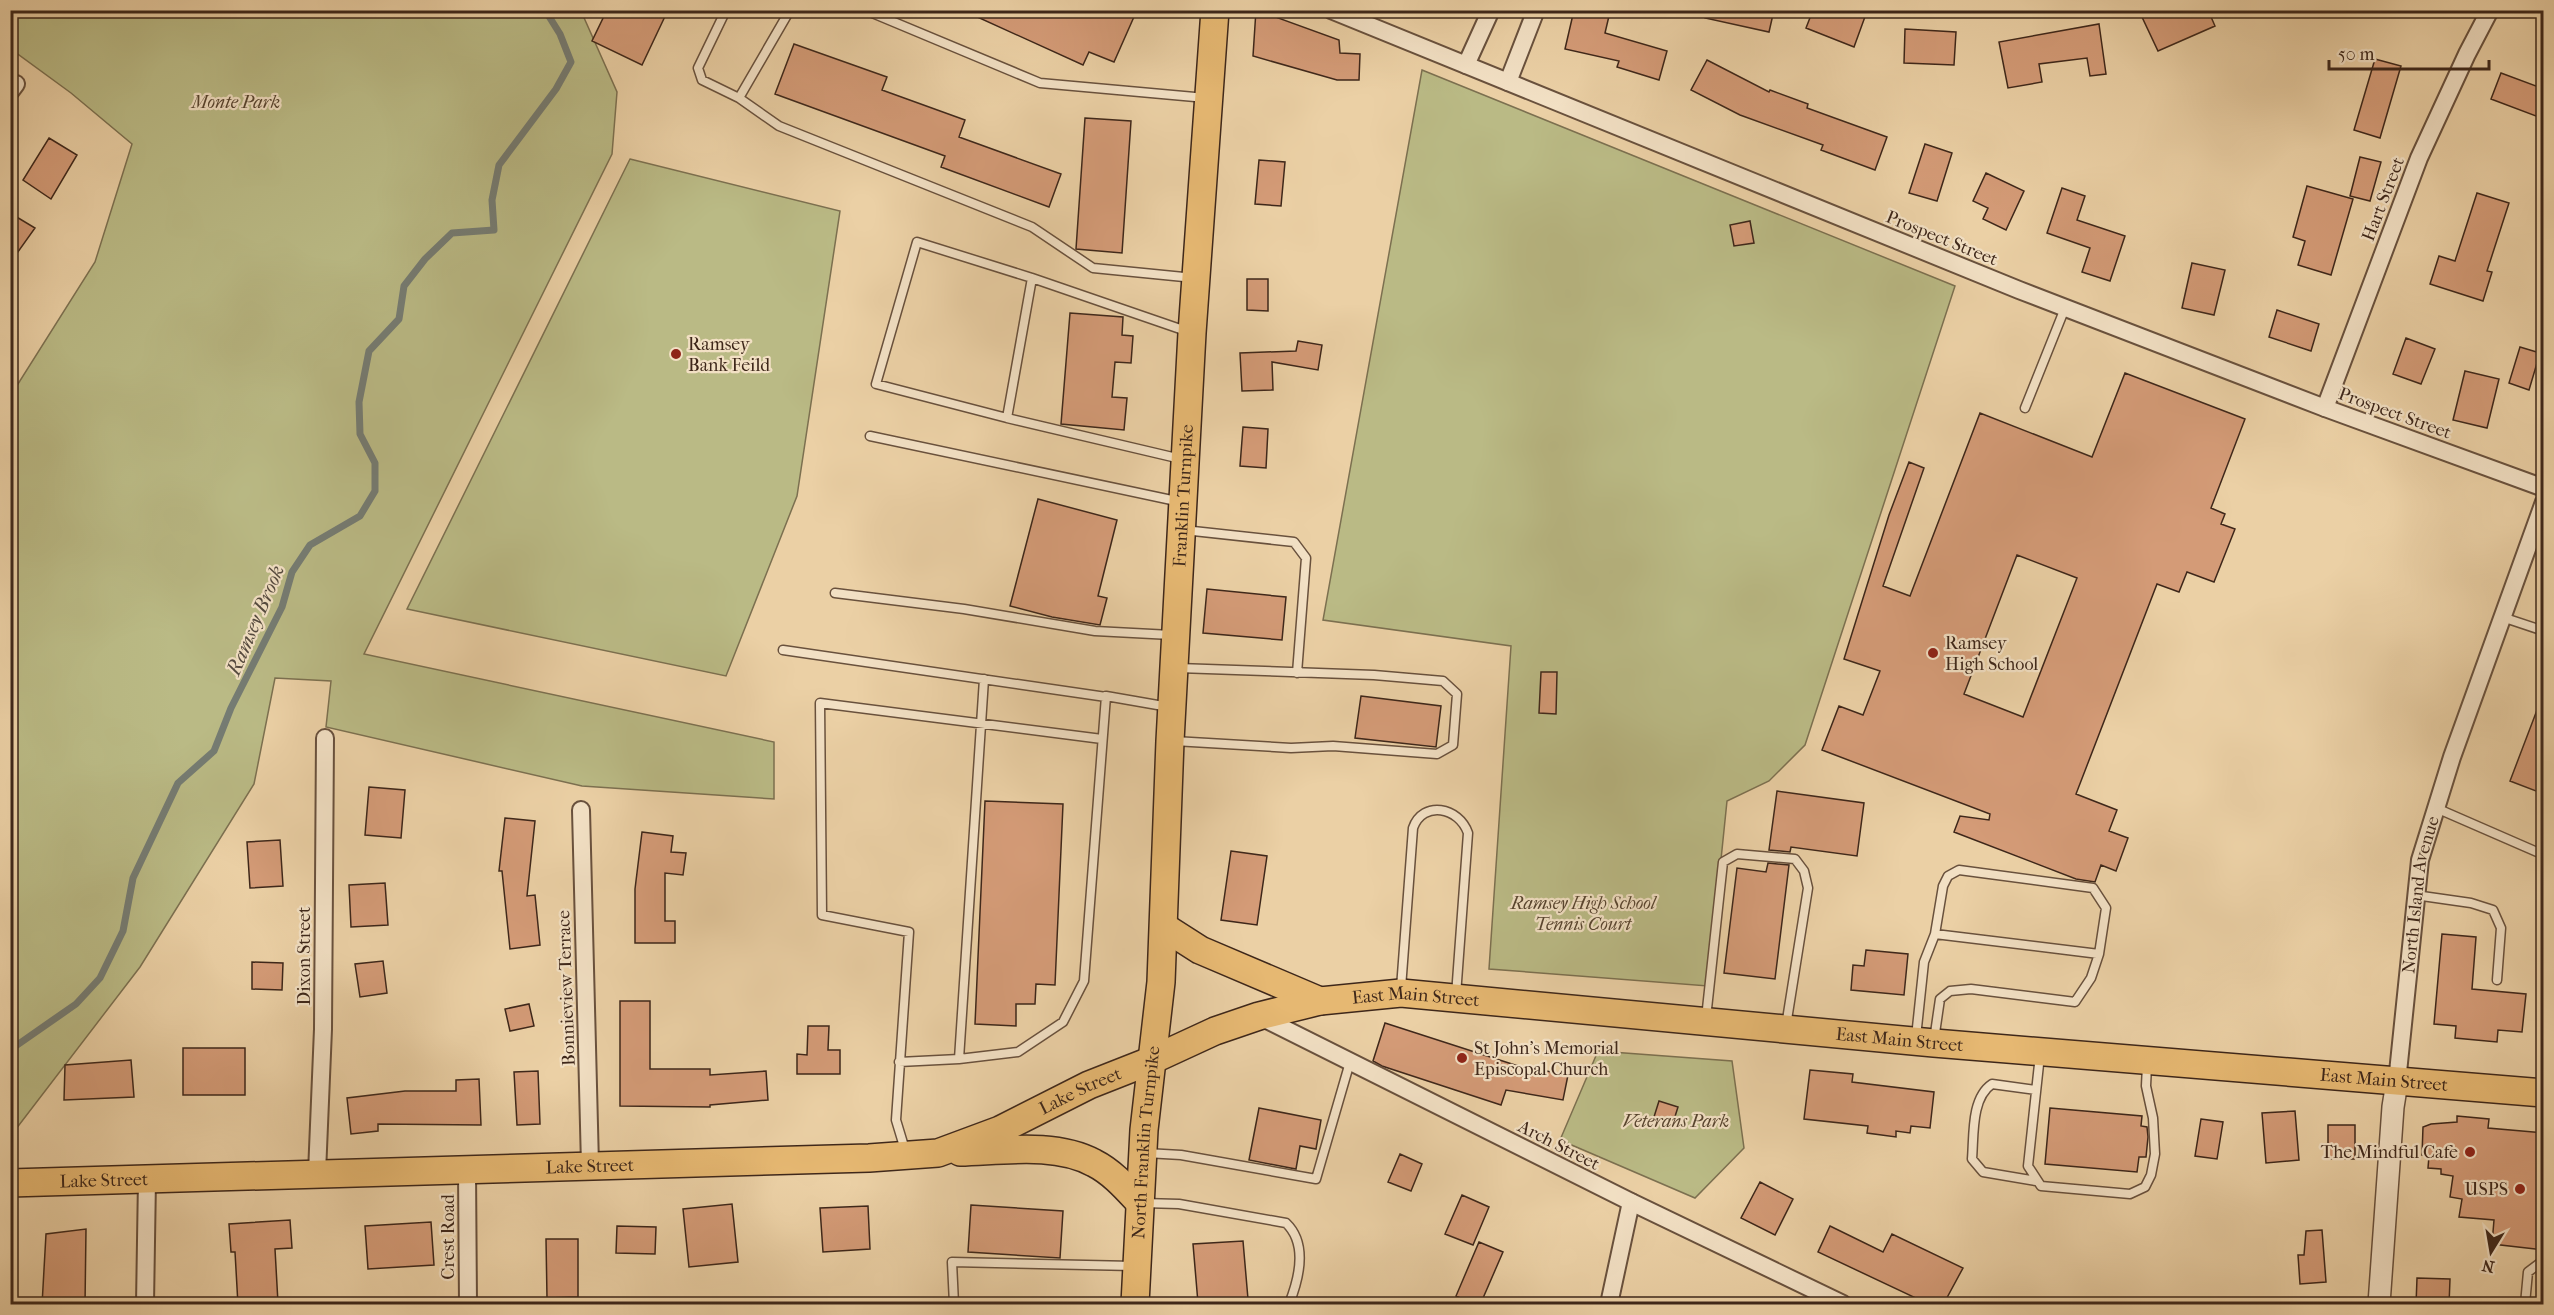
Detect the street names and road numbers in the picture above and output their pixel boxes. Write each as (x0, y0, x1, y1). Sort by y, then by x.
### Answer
street label: Hart Street (2358, 154, 2409, 244)
street label: Prospect Street (1883, 207, 2001, 271)
street label: Prospect Street (2336, 383, 2455, 444)
street label: Franklin Turnpike (1169, 424, 1198, 568)
street label: North Island Avenue (2398, 813, 2444, 975)
street label: Dixon Street (294, 906, 315, 1005)
street label: Bonnieview Terrace (553, 910, 580, 1066)
street label: East Main Street (1351, 983, 1481, 1011)
street label: East Main Street (1835, 1024, 1965, 1056)
street label: North Franklin Turnpike (1128, 1045, 1165, 1239)
street label: Lake Street (1036, 1063, 1125, 1119)
street label: East Main Street (2319, 1065, 2449, 1096)
street label: Arch Street (1514, 1116, 1604, 1175)
street label: Lake Street (545, 1155, 635, 1178)
street label: Lake Street (59, 1169, 149, 1193)
street label: Crest Road (438, 1194, 459, 1280)

